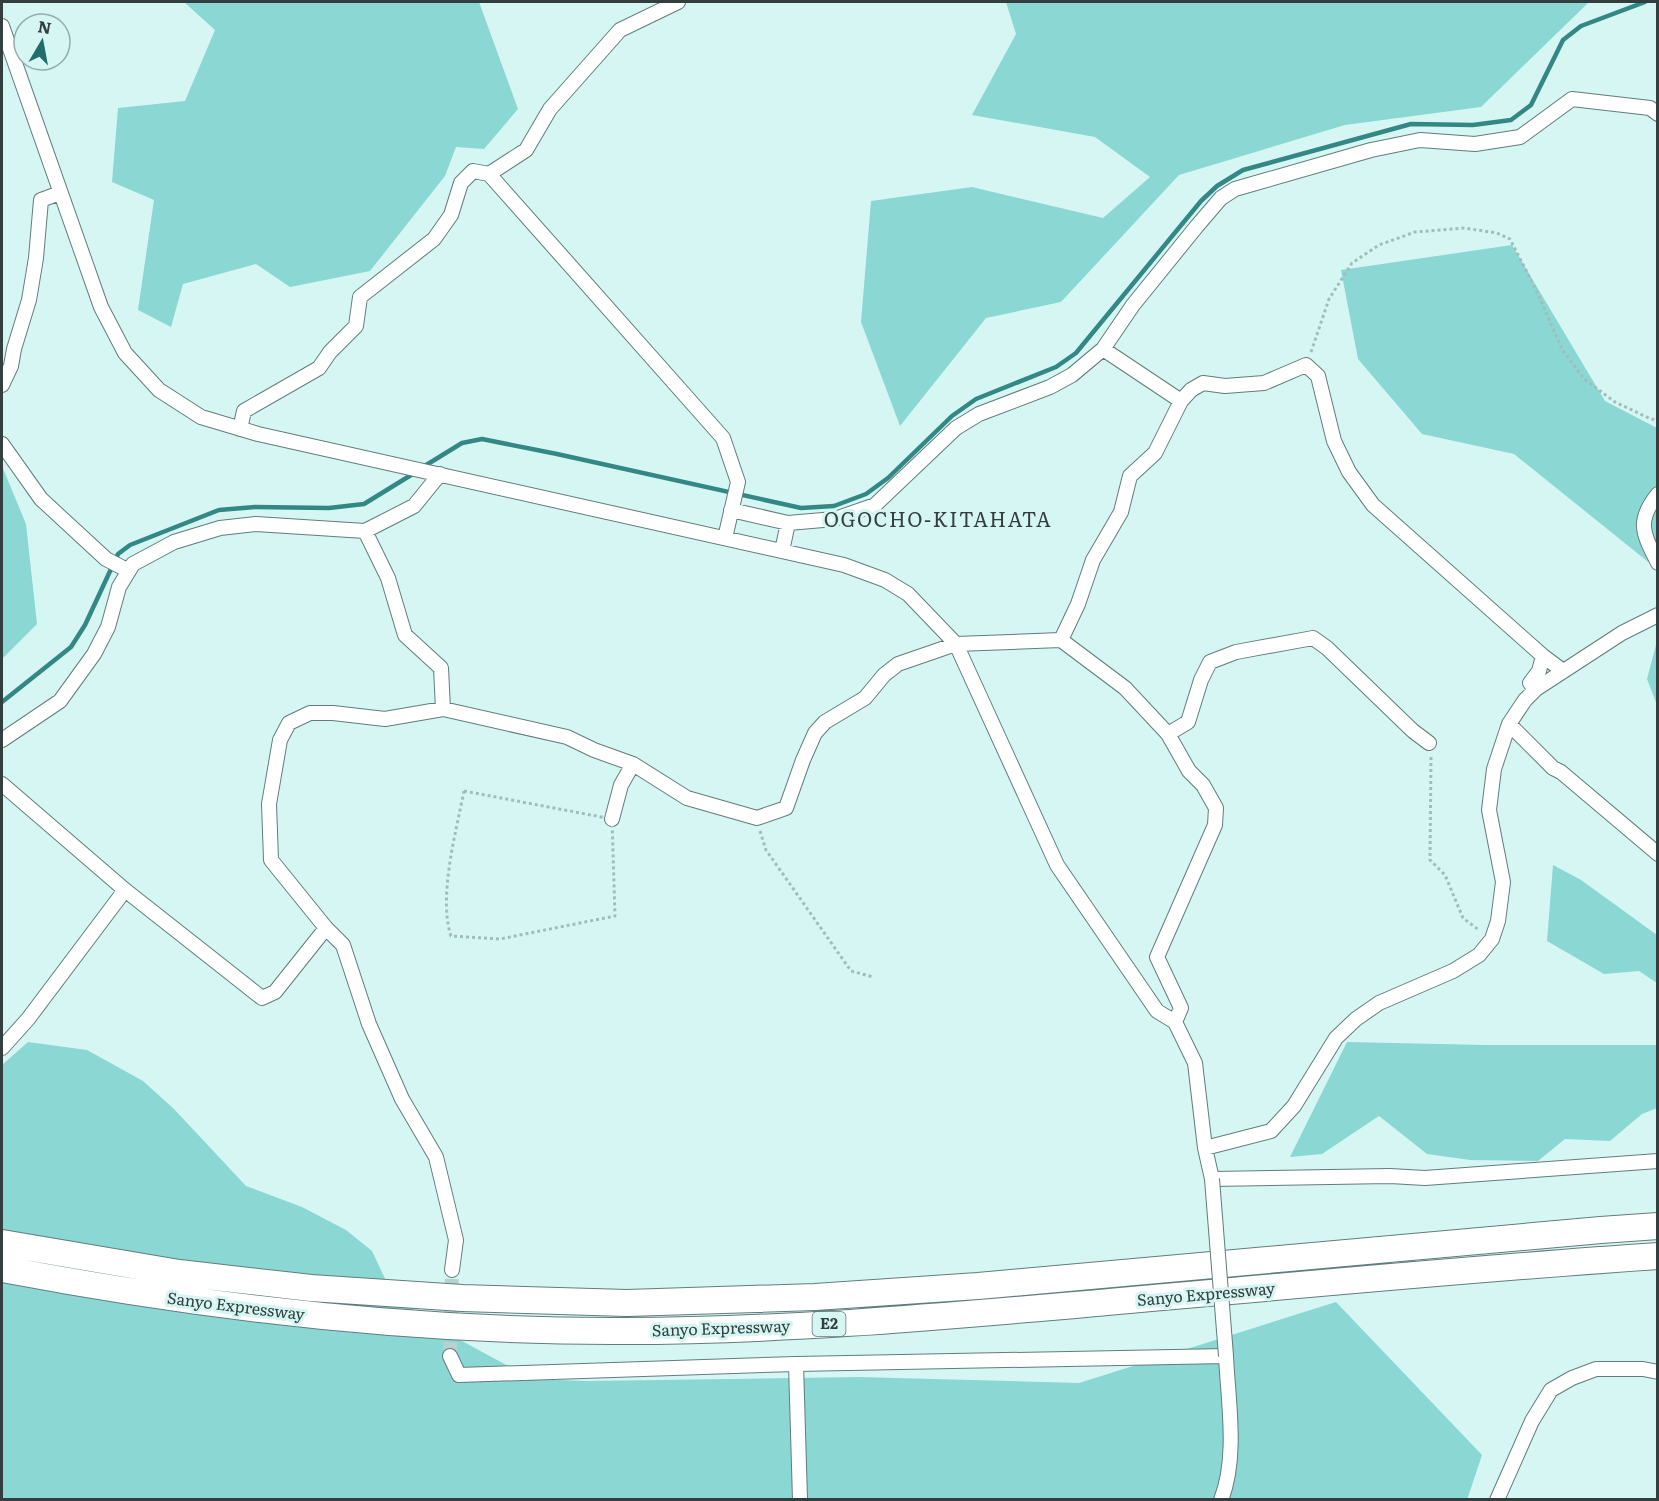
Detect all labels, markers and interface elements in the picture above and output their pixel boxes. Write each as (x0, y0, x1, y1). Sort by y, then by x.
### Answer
north arrow (12, 12, 72, 72)
text: N (36, 13, 53, 39)
district label: OGOCHO-KITAHATA (824, 503, 1052, 533)
street label: Sanyo Expressway (1136, 1275, 1277, 1311)
street label: Sanyo Expressway (166, 1285, 307, 1325)
road number: E2 (812, 1312, 846, 1336)
street label: Sanyo Expressway (651, 1313, 791, 1341)

